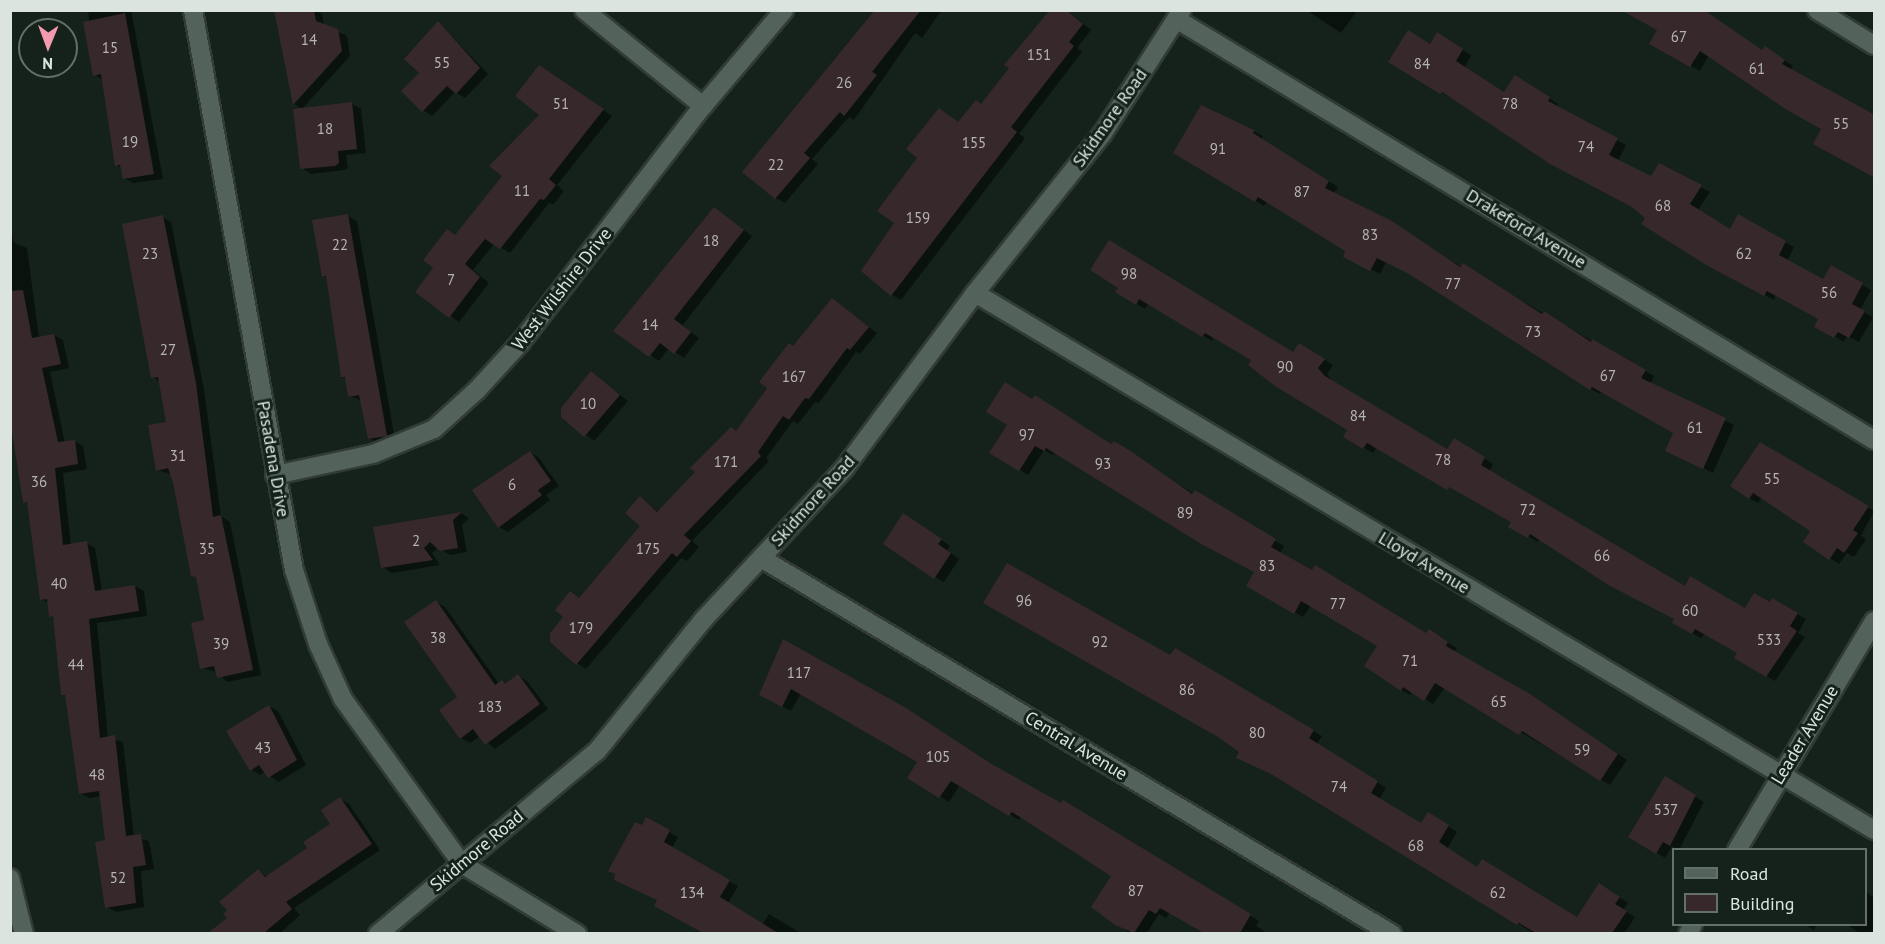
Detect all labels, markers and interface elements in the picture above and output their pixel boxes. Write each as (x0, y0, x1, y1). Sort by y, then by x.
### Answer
north arrow (18, 18, 78, 78)
house number: 67 (1671, 28, 1687, 46)
house number: 14 (301, 31, 317, 49)
house number: 15 (102, 39, 118, 57)
house number: 151 (1027, 46, 1051, 64)
text: N (42, 54, 53, 74)
house number: 55 (434, 54, 450, 72)
house number: 84 (1414, 55, 1430, 73)
house number: 61 (1749, 60, 1765, 78)
street label: Skidmore Road (1068, 65, 1152, 171)
house number: 26 (836, 74, 852, 92)
house number: 51 (553, 95, 569, 113)
house number: 78 (1502, 95, 1518, 113)
house number: 55 (1833, 115, 1849, 133)
house number: 18 (317, 120, 333, 138)
house number: 19 (122, 133, 138, 151)
house number: 155 (962, 134, 986, 152)
house number: 74 (1578, 138, 1594, 156)
house number: 91 (1210, 140, 1226, 158)
house number: 22 (768, 156, 784, 174)
house number: 11 (514, 182, 530, 200)
house number: 87 (1294, 183, 1310, 201)
street label: Drakeford Avenue (1462, 185, 1590, 273)
house number: 68 (1655, 197, 1671, 215)
house number: 159 (906, 209, 930, 227)
street label: West Wilshire Drive (507, 223, 617, 355)
house number: 83 (1362, 226, 1378, 244)
house number: 18 (703, 232, 719, 250)
house number: 22 (332, 236, 348, 254)
house number: 23 (142, 245, 158, 263)
house number: 62 (1736, 245, 1752, 263)
house number: 98 (1121, 265, 1137, 283)
house number: 7 (447, 271, 455, 289)
house number: 77 (1445, 275, 1461, 293)
house number: 56 (1821, 284, 1837, 302)
house number: 14 (642, 316, 658, 334)
house number: 73 (1525, 323, 1541, 341)
house number: 27 (160, 341, 176, 359)
house number: 90 (1277, 358, 1293, 376)
house number: 67 (1600, 367, 1616, 385)
house number: 167 (782, 368, 806, 386)
house number: 10 (580, 395, 596, 413)
street label: Pasadena Drive (252, 399, 294, 519)
house number: 84 (1350, 407, 1366, 425)
house number: 61 (1687, 419, 1703, 437)
house number: 97 (1019, 426, 1035, 444)
house number: 31 (170, 447, 186, 465)
street label: Skidmore Road (766, 451, 860, 551)
house number: 78 (1435, 451, 1451, 469)
house number: 171 (714, 453, 738, 471)
house number: 93 (1095, 455, 1111, 473)
house number: 55 (1764, 470, 1780, 488)
house number: 36 (31, 473, 47, 491)
house number: 6 (508, 476, 516, 494)
house number: 72 (1520, 501, 1536, 519)
house number: 89 (1177, 504, 1193, 522)
street label: Lloyd Avenue (1374, 527, 1474, 599)
house number: 2 (412, 532, 420, 550)
house number: 35 (199, 540, 215, 558)
house number: 175 (636, 540, 660, 558)
house number: 66 (1594, 547, 1610, 565)
house number: 83 (1259, 557, 1275, 575)
house number: 40 (51, 575, 67, 593)
house number: 96 (1016, 592, 1032, 610)
house number: 77 (1330, 595, 1346, 613)
house number: 60 (1682, 602, 1698, 620)
house number: 179 (569, 619, 593, 637)
house number: 38 (430, 629, 446, 647)
house number: 533 (1757, 631, 1781, 649)
house number: 92 (1092, 633, 1108, 651)
house number: 39 (213, 635, 229, 653)
house number: 71 (1402, 652, 1418, 670)
house number: 44 (68, 656, 84, 674)
house number: 117 (787, 664, 811, 682)
house number: 86 (1179, 681, 1195, 699)
street label: Leader Avenue (1767, 681, 1843, 789)
house number: 65 (1491, 693, 1507, 711)
house number: 183 (478, 698, 502, 716)
street label: Central Avenue (1021, 707, 1131, 785)
house number: 80 (1249, 724, 1265, 742)
house number: 43 (255, 739, 271, 757)
house number: 59 (1574, 741, 1590, 759)
house number: 105 (926, 748, 950, 766)
house number: 48 (89, 766, 105, 784)
house number: 74 (1331, 778, 1347, 796)
house number: 537 (1654, 801, 1678, 819)
street label: Skidmore Road (426, 806, 528, 896)
house number: 68 (1408, 837, 1424, 855)
legend (1672, 848, 1867, 926)
text: Road (1730, 862, 1768, 885)
house number: 52 (110, 869, 126, 887)
house number: 87 (1128, 882, 1144, 900)
house number: 134 (680, 884, 704, 902)
house number: 62 (1490, 884, 1506, 902)
text: Building (1730, 892, 1794, 915)

